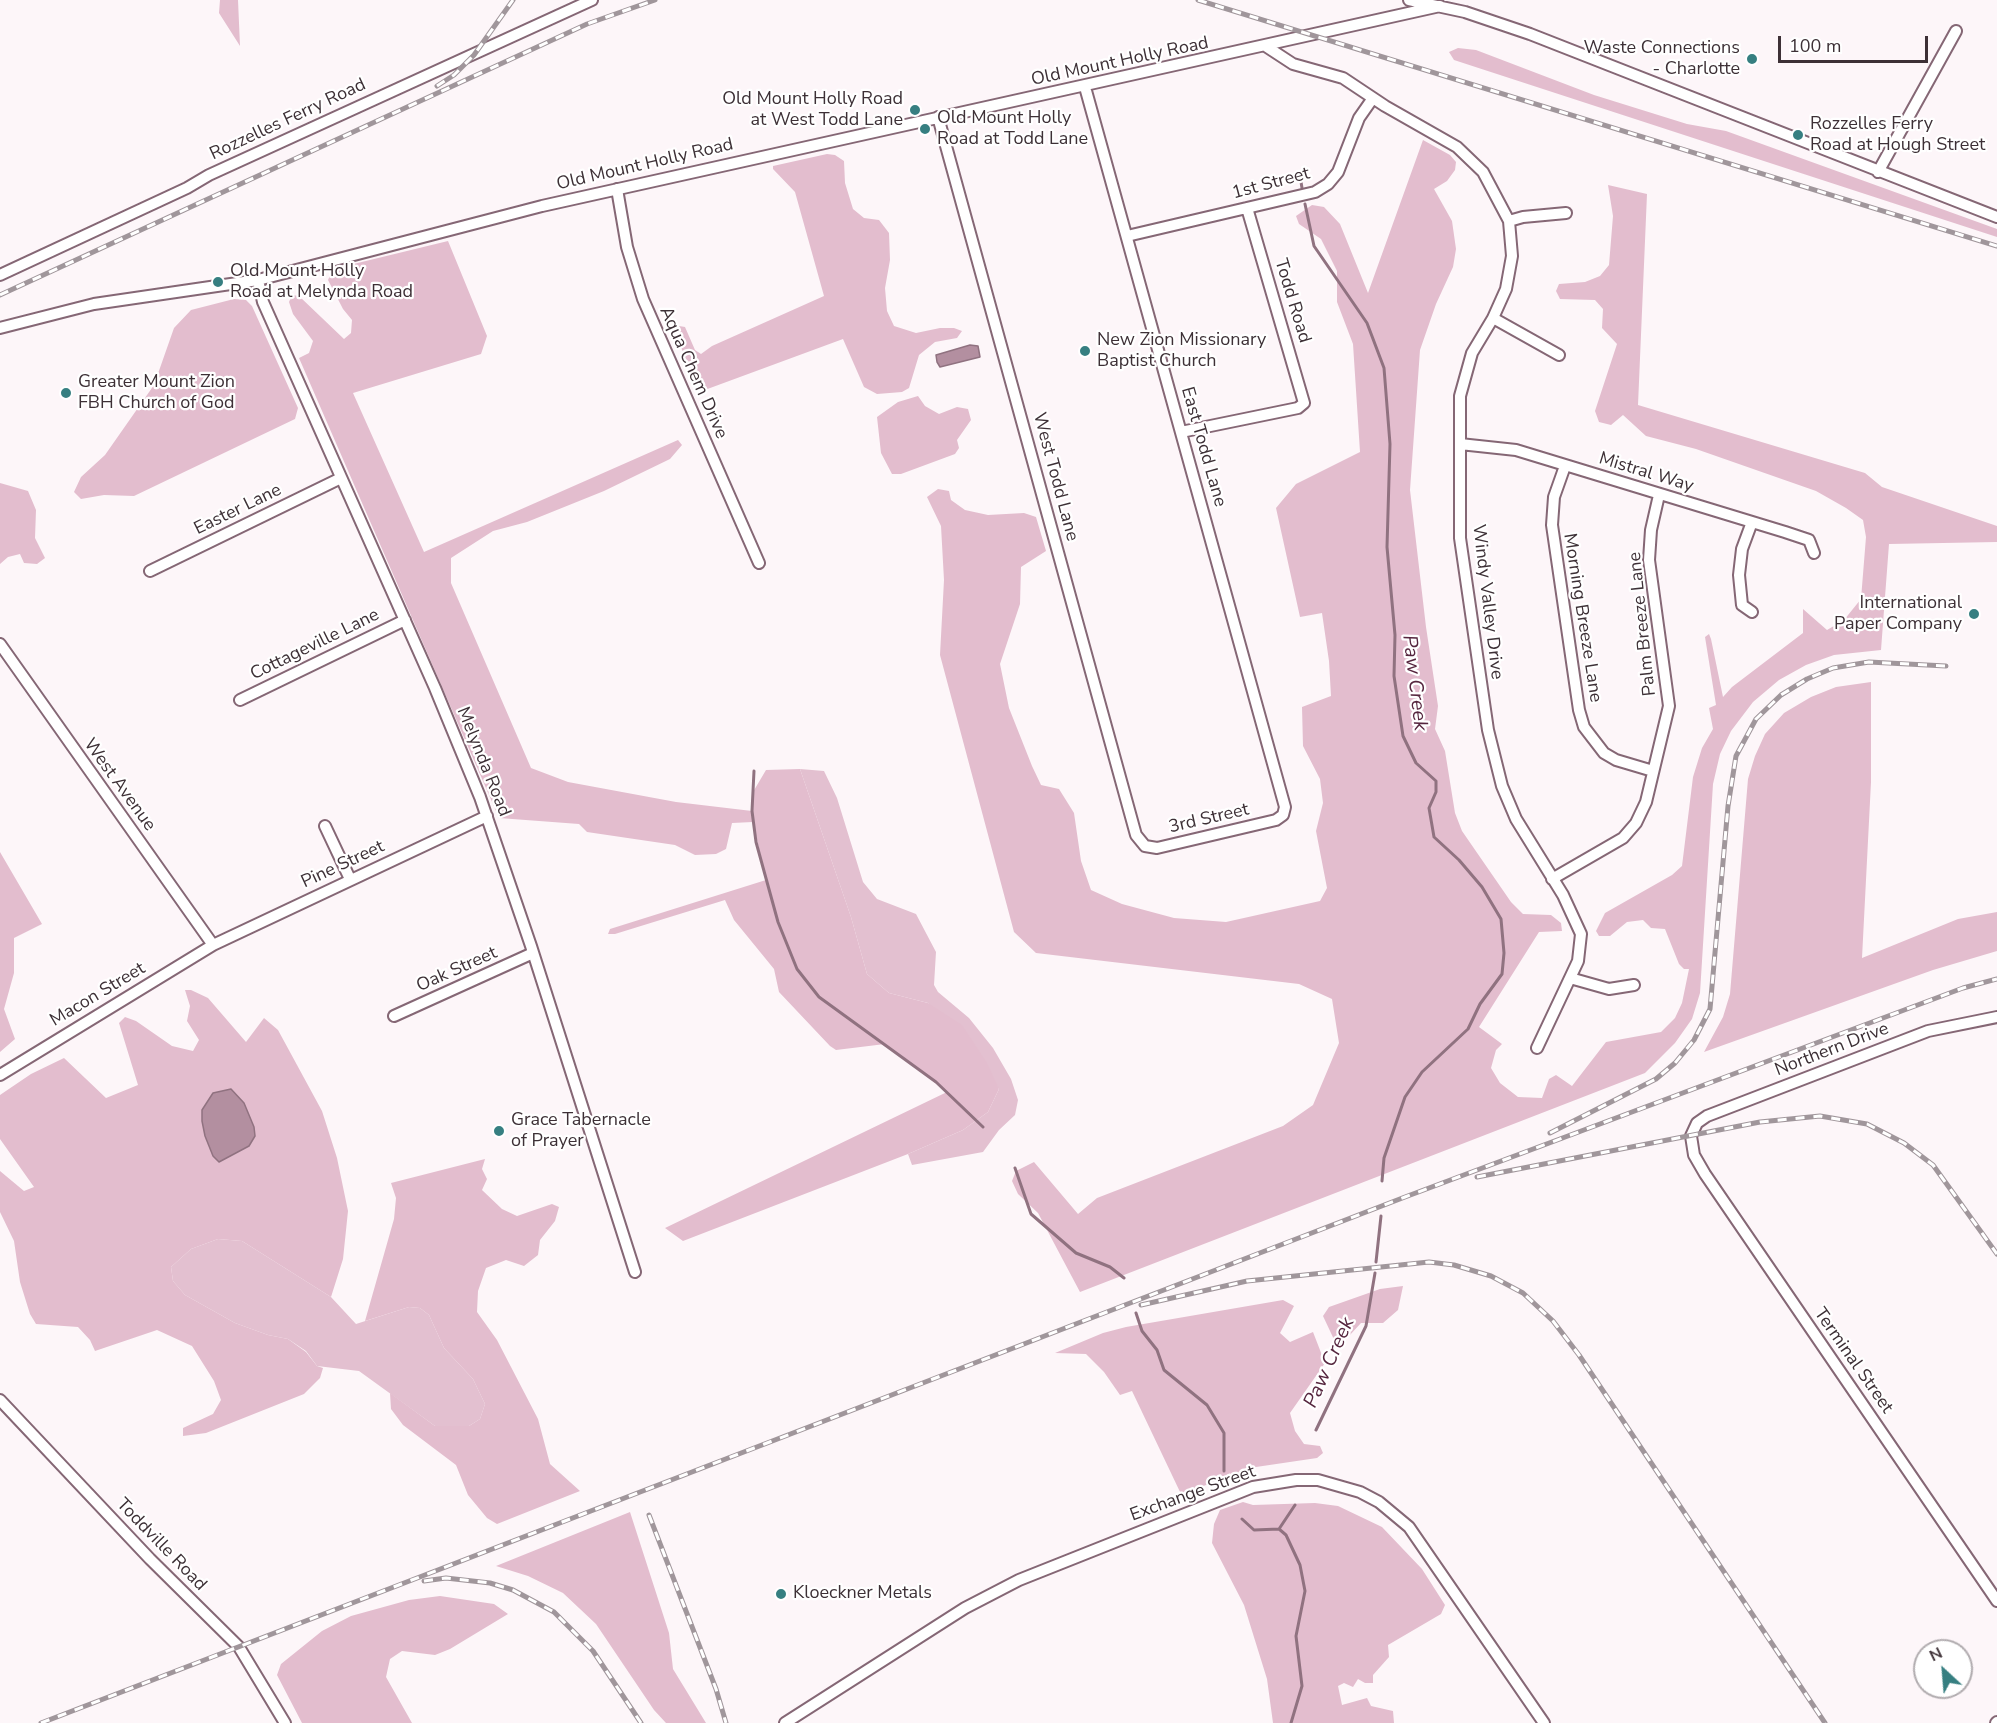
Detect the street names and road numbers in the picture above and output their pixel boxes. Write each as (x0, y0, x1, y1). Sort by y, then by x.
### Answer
street label: Old Mount Holly Road (1029, 33, 1211, 91)
street label: Rozzelles Ferry Road (207, 74, 369, 166)
street label: Old Mount Holly Road (555, 134, 735, 196)
street label: 1st Street (1230, 163, 1312, 205)
street label: Todd Road (1269, 256, 1315, 346)
street label: Aqua Chem Drive (654, 304, 732, 442)
street label: East Todd Lane (1176, 385, 1230, 509)
street label: West Todd Lane (1027, 410, 1083, 544)
street label: Mistral Way (1596, 448, 1696, 498)
street label: Easter Lane (191, 480, 285, 540)
street label: Windy Valley Drive (1467, 523, 1507, 681)
street label: Morning Breeze Lane (1558, 532, 1606, 704)
street label: Palm Breeze Lane (1625, 551, 1661, 697)
street label: Cottageville Lane (247, 604, 383, 686)
street label: Melynda Road (451, 704, 515, 820)
street label: West Avenue (78, 735, 160, 835)
street label: 3rd Street (1167, 799, 1251, 839)
street label: Pine Street (298, 836, 388, 894)
street label: Oak Street (413, 943, 501, 997)
street label: Macon Street (47, 958, 149, 1032)
street label: Northern Drive (1772, 1018, 1892, 1082)
street label: Terminal Street (1809, 1304, 1897, 1418)
street label: Exchange Street (1127, 1461, 1259, 1527)
street label: Toddville Road (111, 1494, 211, 1596)

